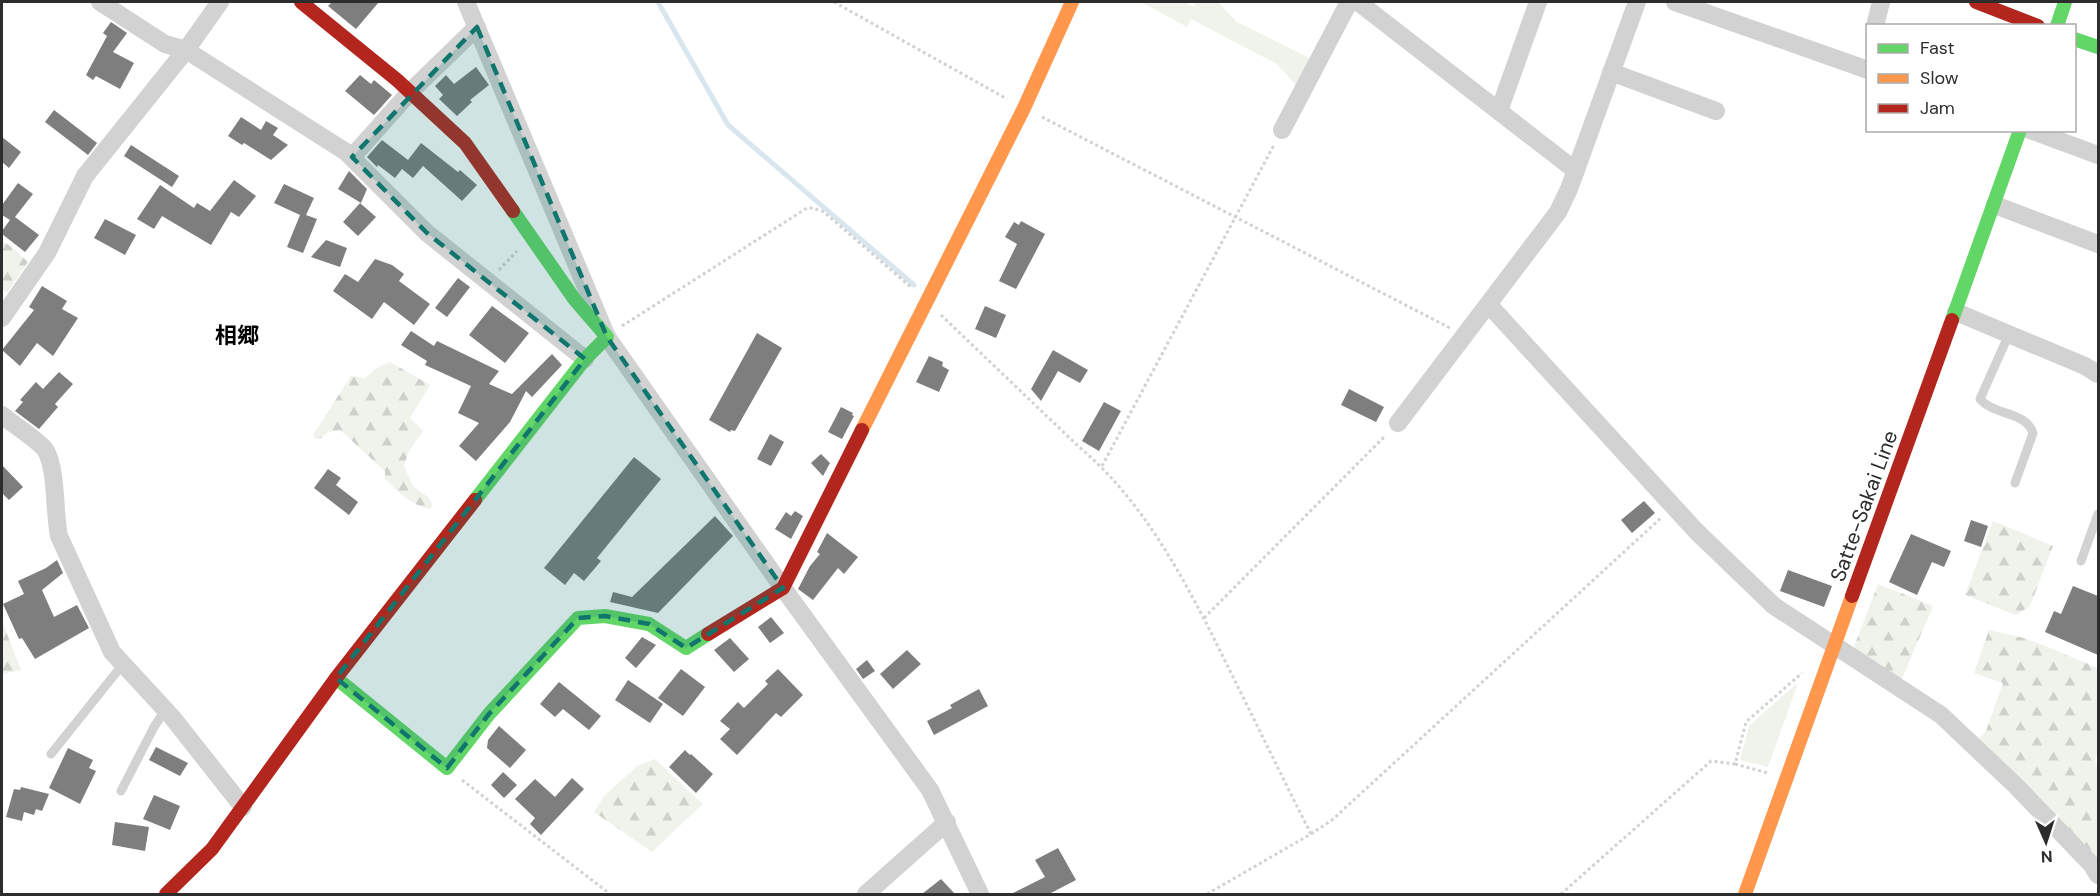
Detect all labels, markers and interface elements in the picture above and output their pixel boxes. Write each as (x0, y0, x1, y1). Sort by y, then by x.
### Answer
legend (1866, 24, 2076, 132)
text: Fast (1920, 36, 1955, 60)
text: Slow (1920, 66, 1959, 90)
text: Jam (1920, 96, 1955, 120)
district label: 相郷 (215, 321, 259, 350)
street label: Satte-Sakai Line (1824, 426, 1904, 586)
north arrow (2016, 812, 2076, 872)
text: N (2040, 846, 2053, 867)

